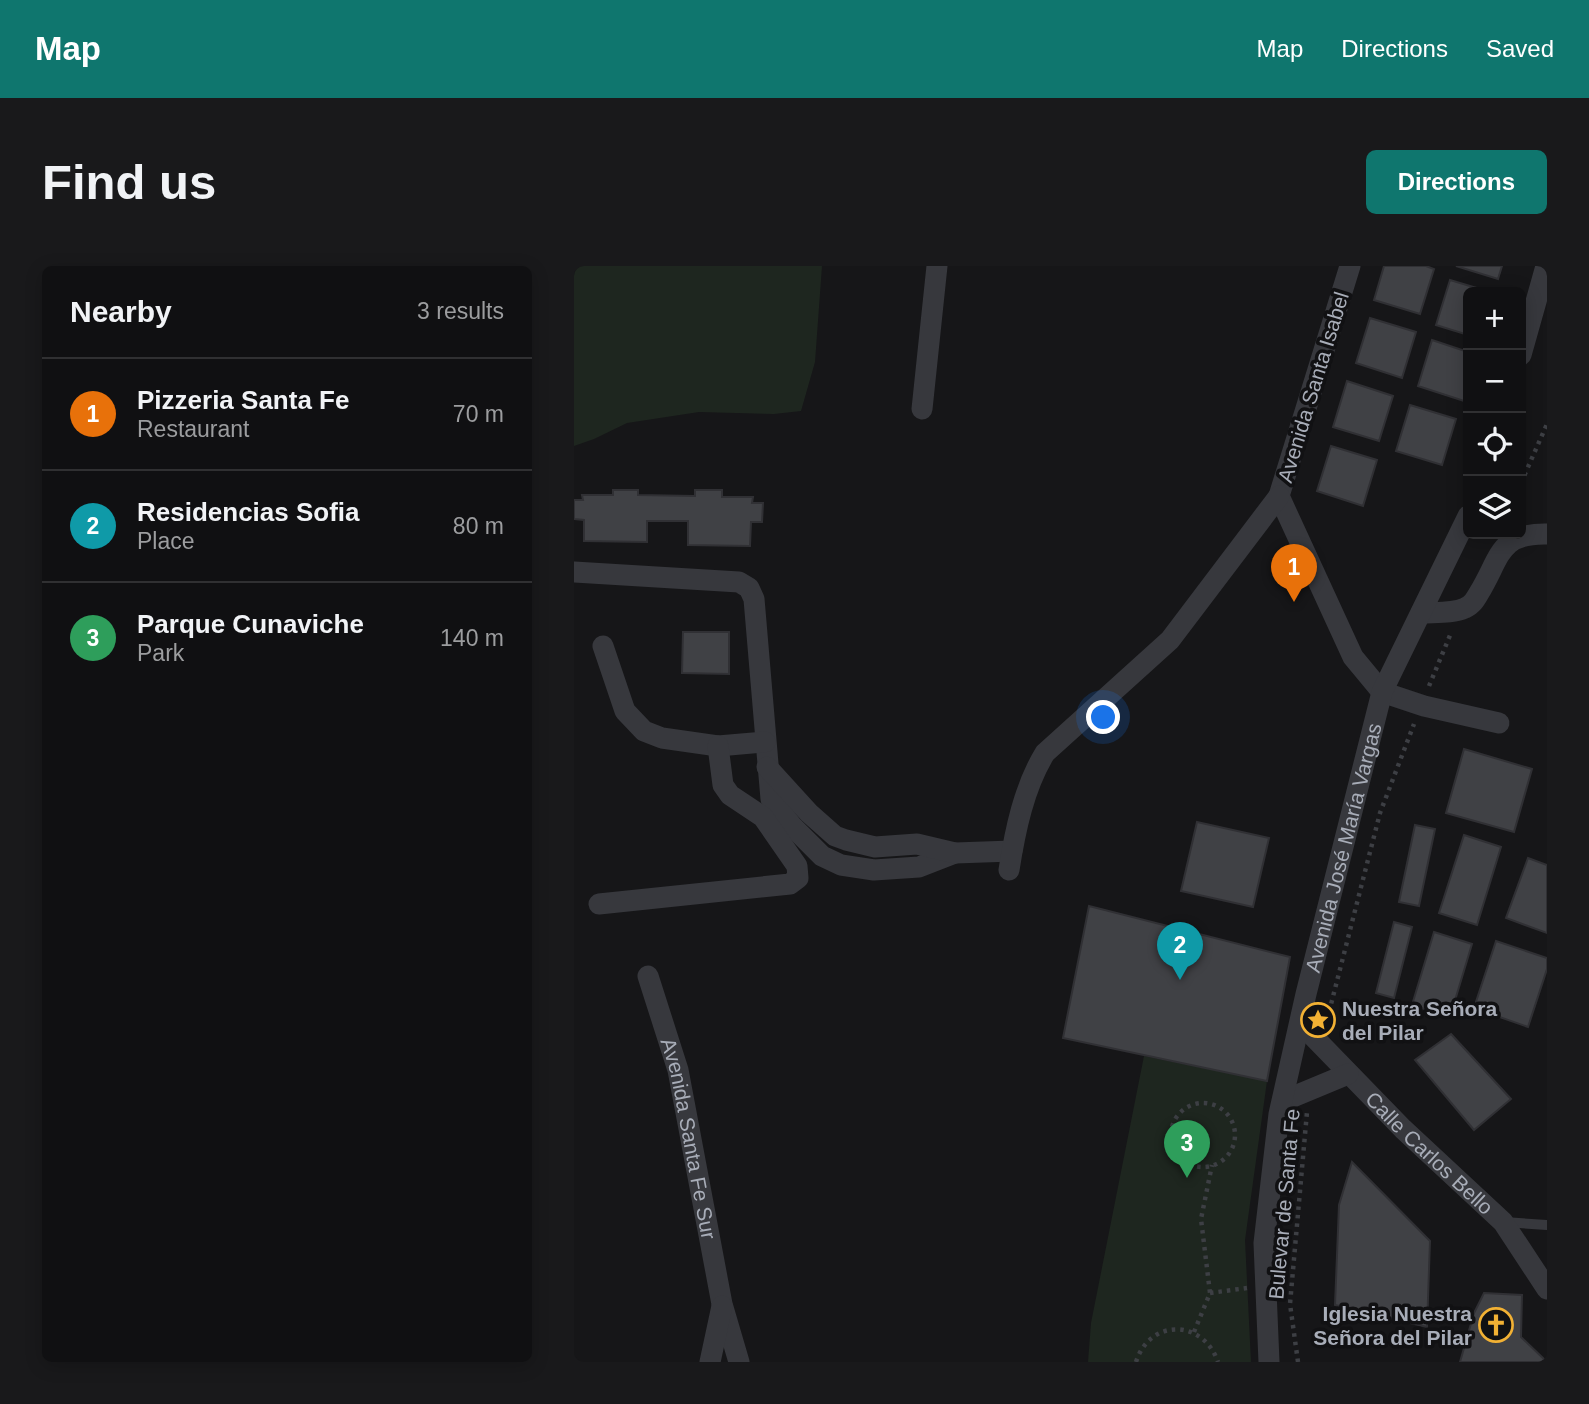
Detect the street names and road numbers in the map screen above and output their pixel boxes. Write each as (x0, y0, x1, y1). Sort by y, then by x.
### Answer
street label: Avenida Santa Isabel (1273, 289, 1353, 485)
street label: Avenida José María Vargas (1300, 721, 1385, 975)
street label: Avenida Santa Fe Sur (657, 1035, 721, 1241)
street label: Calle Carlos Bello (1361, 1087, 1498, 1219)
street label: Bulevar de Santa Fe (1264, 1108, 1304, 1300)

